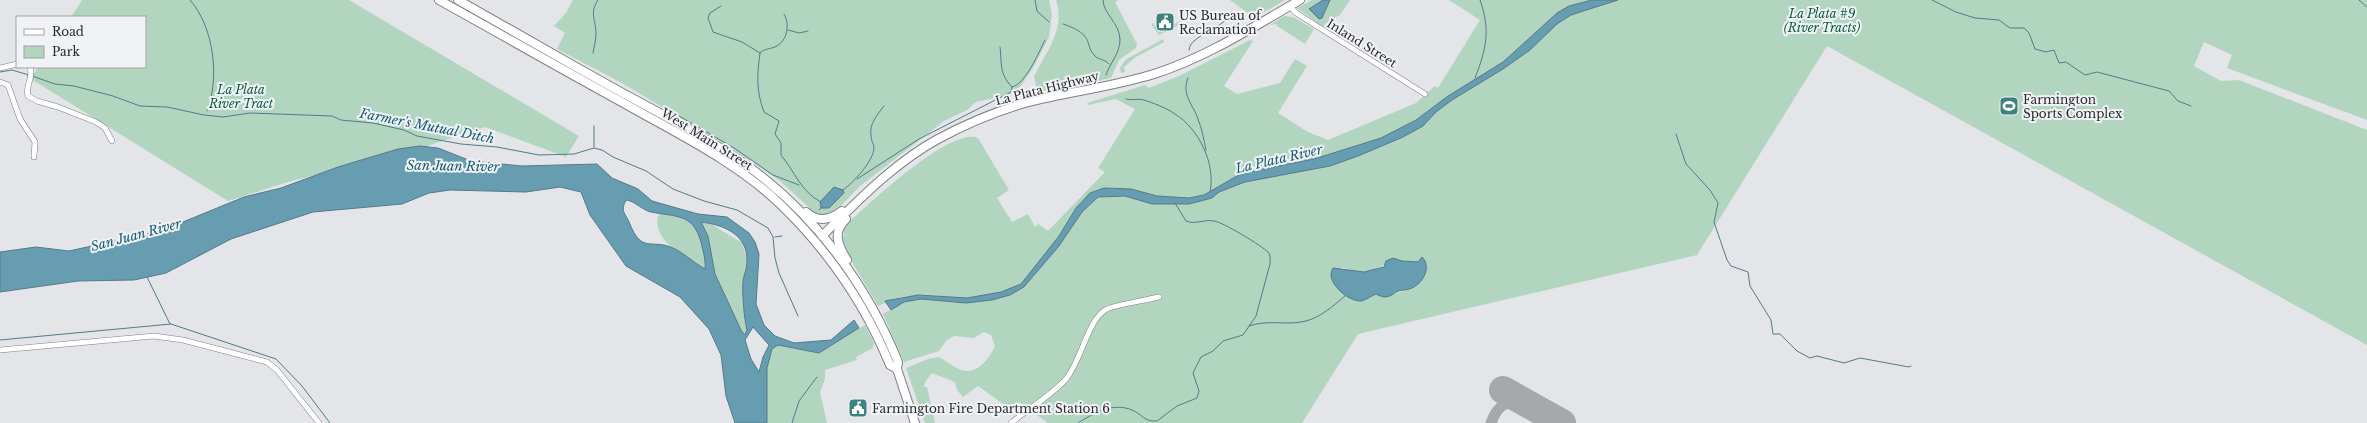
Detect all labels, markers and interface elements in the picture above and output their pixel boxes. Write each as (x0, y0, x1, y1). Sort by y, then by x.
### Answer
park label: La Plata #9 (River Tracts) (1784, 6, 1860, 35)
place label: US Bureau of Reclamation (1179, 8, 1263, 37)
public building icon: US Bureau of Reclamation (1154, 11, 1176, 33)
legend (16, 16, 146, 68)
street label: Inland Street (1324, 16, 1400, 71)
text: Road (52, 24, 84, 39)
text: Park (52, 44, 80, 59)
street label: La Plata Highway (993, 68, 1101, 108)
park label: La Plata River Tract (208, 82, 274, 111)
place label: Farmington Sports Complex (2023, 92, 2123, 121)
sports icon: Farmington Sports Complex (1998, 95, 2020, 117)
water label: Farmer's Mutual Ditch (357, 104, 496, 147)
street label: West Main Street (658, 104, 756, 173)
water label: La Plata River (1233, 141, 1325, 177)
water label: San Juan River (406, 157, 501, 175)
water label: San Juan River (89, 215, 184, 255)
public building icon: Farmington Fire Department Station 6 (847, 397, 869, 419)
place label: Farmington Fire Department Station 6 (872, 401, 1110, 416)

